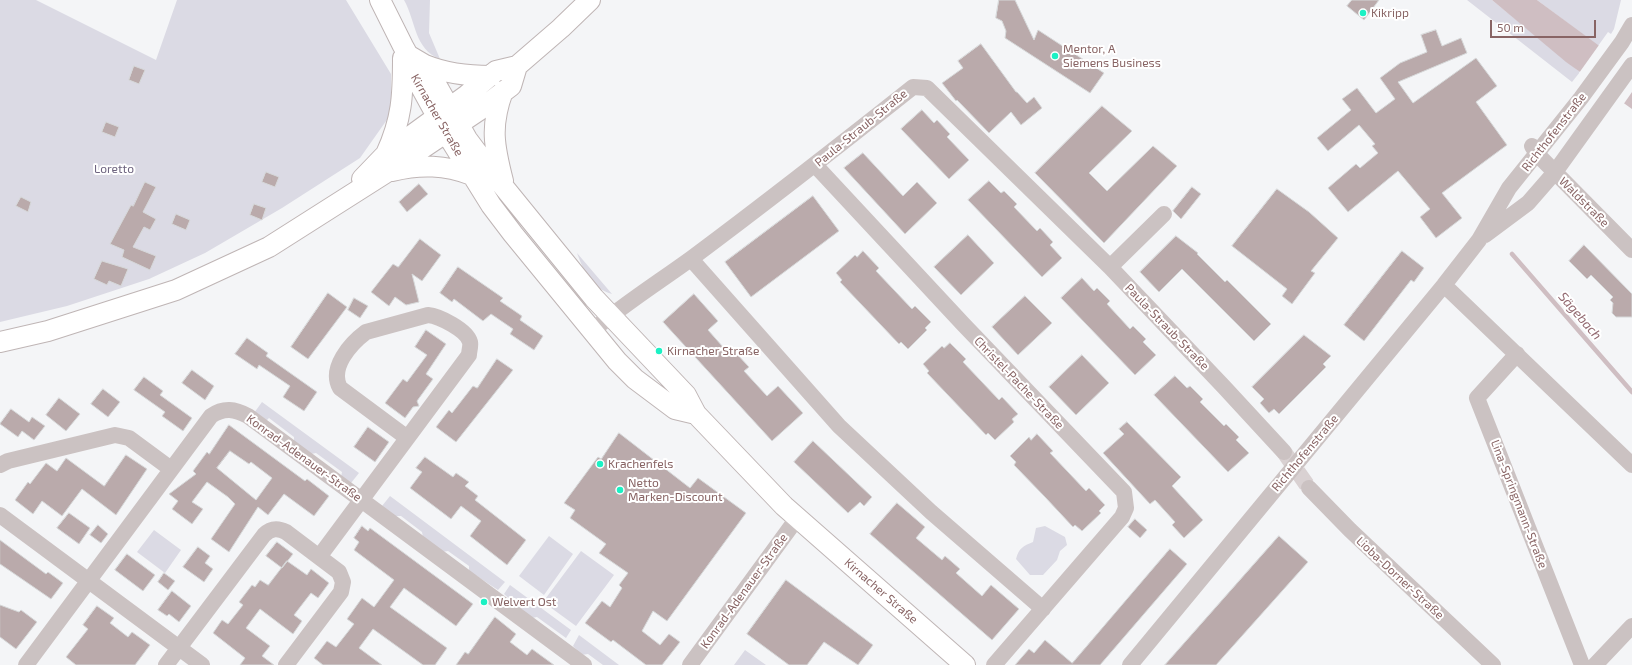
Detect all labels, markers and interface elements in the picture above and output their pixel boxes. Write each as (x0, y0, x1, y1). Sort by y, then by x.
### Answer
place label: Kikripp (1371, 6, 1409, 20)
marker: Kikripp (1358, 8, 1368, 18)
scale bar (1492, 12, 1598, 38)
text: 50 m (1497, 20, 1524, 34)
place label: Mentor, A Siemens Business (1063, 42, 1161, 70)
marker: Mentor, A Siemens Business (1050, 51, 1060, 61)
street label: Kirnacher Straße (408, 71, 466, 159)
street label: Paula-Straub-Straße (812, 86, 910, 170)
street label: Richthofenstraße (1519, 90, 1589, 174)
park label: Loretto (94, 162, 134, 176)
street label: Waldstraße (1556, 174, 1612, 230)
street label: Paula-Straub-Straße (1122, 281, 1212, 373)
water label: Sägebach (1555, 289, 1605, 343)
street label: Christel-Pache-Straße (971, 334, 1067, 432)
place label: Kirnacher Straße (667, 344, 759, 358)
marker: Kirnacher Straße (654, 346, 664, 356)
street label: Konrad-Adenauer-Straße (244, 411, 364, 505)
street label: Richthofenstraße (1269, 412, 1341, 494)
street label: Lina-Springmann-Straße (1488, 438, 1550, 570)
place label: Krachenfels (608, 457, 673, 471)
marker: Krachenfels (595, 459, 605, 469)
place label: Netto Marken-Discount (628, 476, 723, 504)
marker: Netto Marken-Discount (615, 485, 625, 495)
street label: Konrad-Adenauer-Straße (697, 531, 791, 651)
street label: Lioba-Dorner-Straße (1353, 534, 1447, 622)
street label: Kirnacher Straße (841, 555, 921, 627)
place label: Welvert Ost (492, 595, 556, 609)
marker: Welvert Ost (479, 597, 489, 607)

